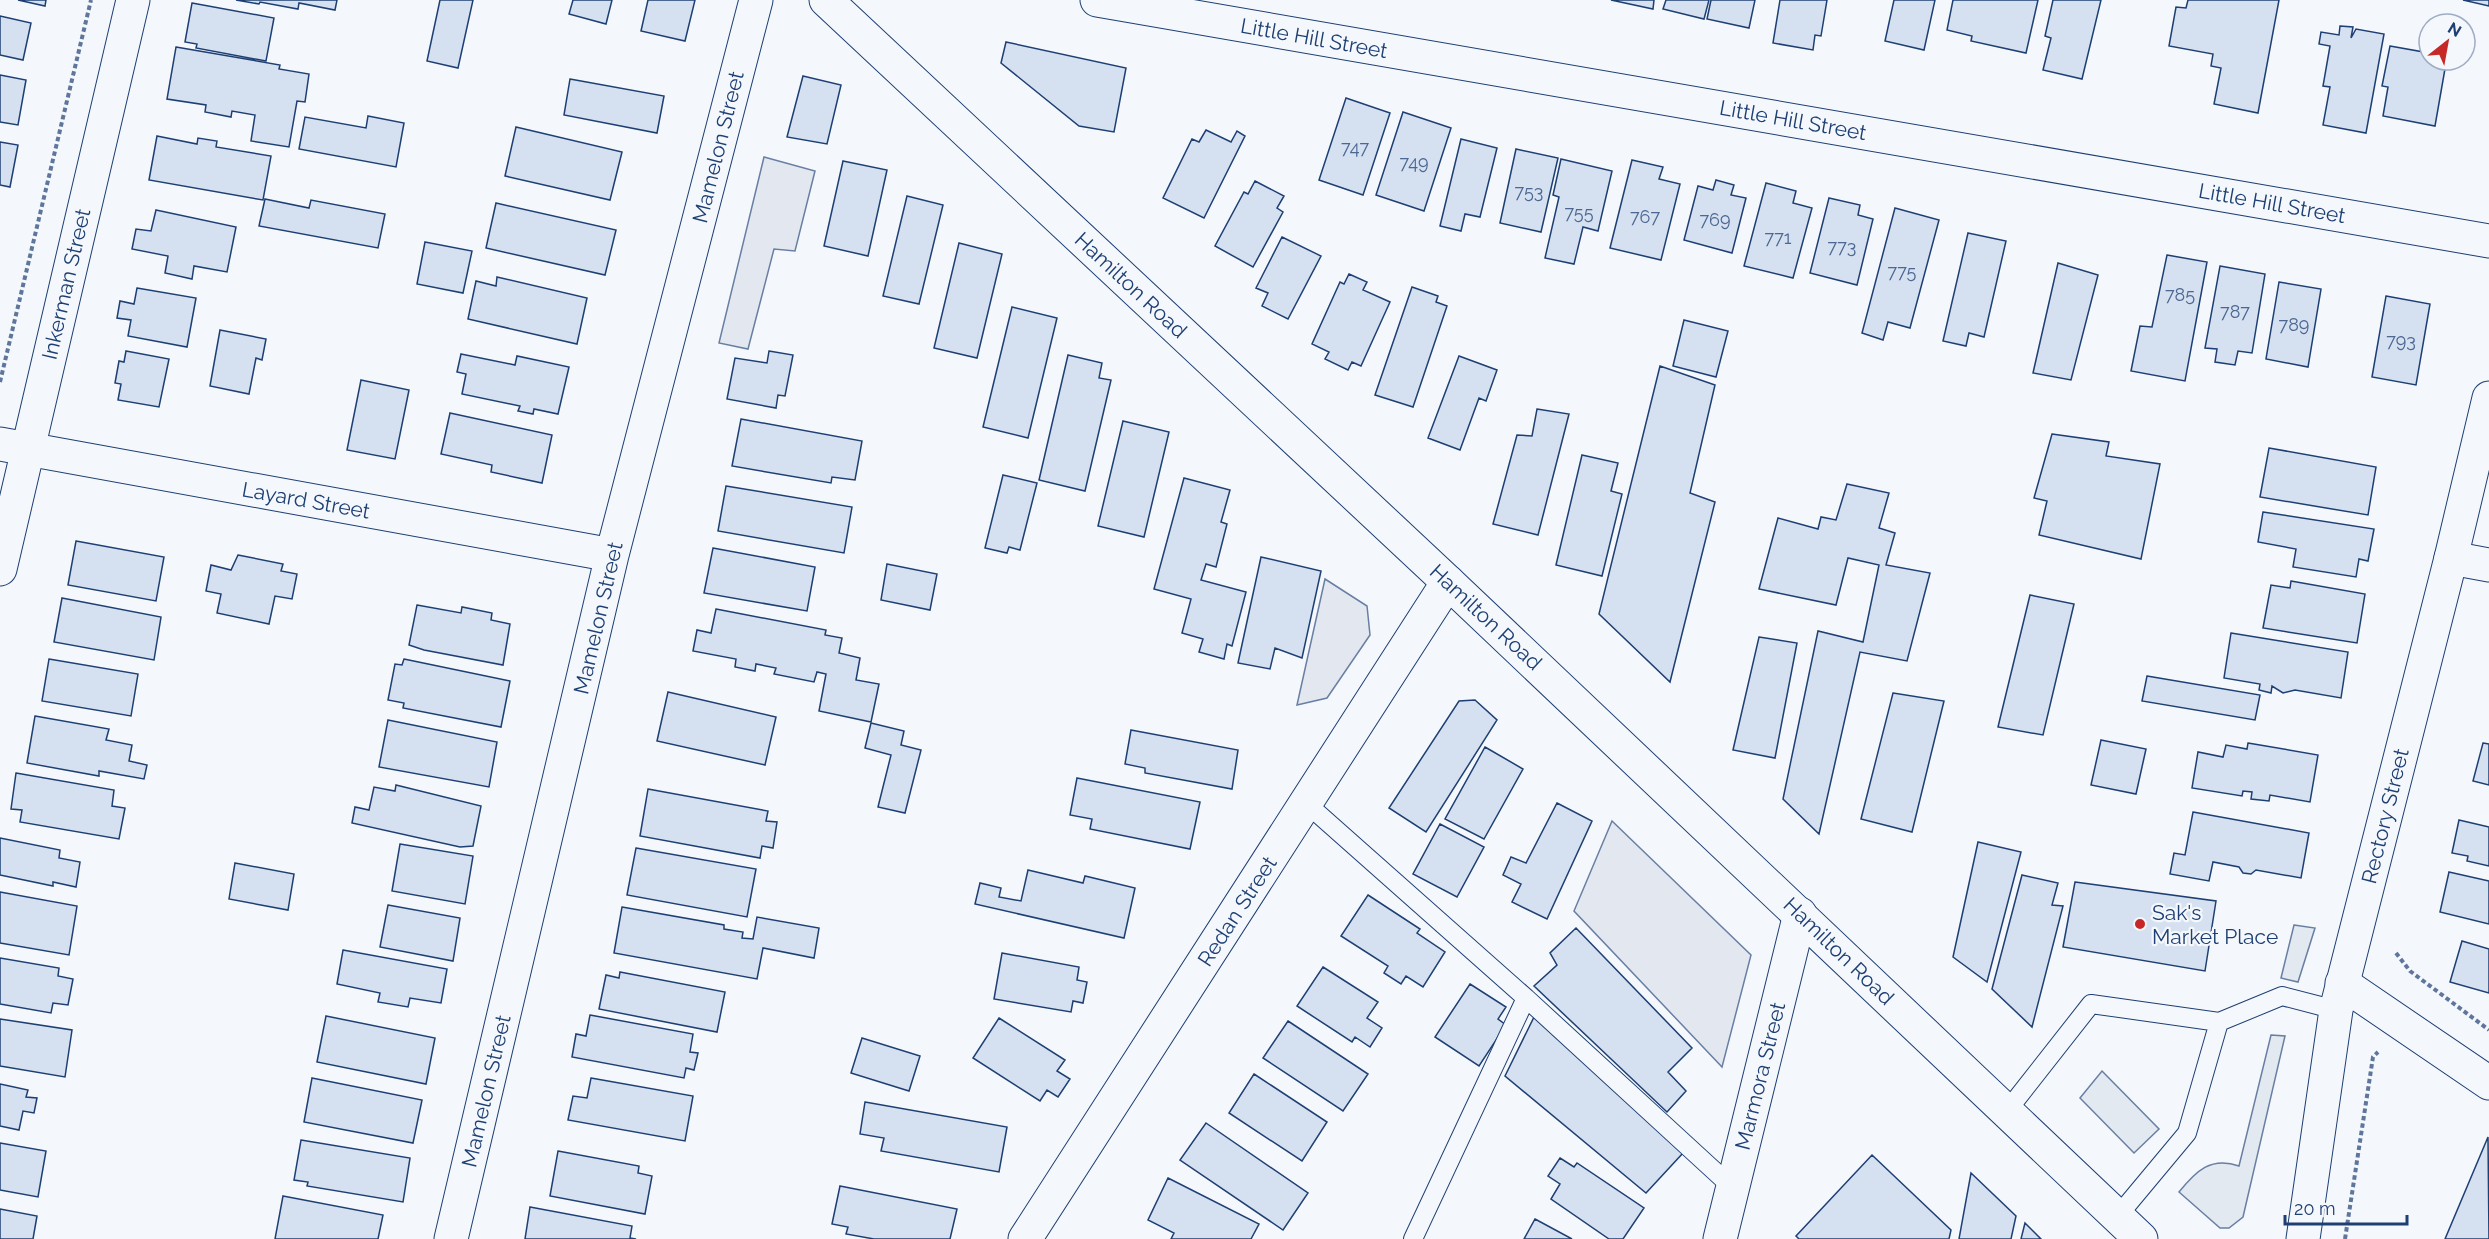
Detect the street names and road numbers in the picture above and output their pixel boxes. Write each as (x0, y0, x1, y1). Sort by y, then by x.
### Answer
street label: Little Hill Street (1239, 13, 1389, 63)
street label: Mamelon Street (687, 69, 749, 225)
street label: Little Hill Street (1718, 95, 1868, 145)
street label: Little Hill Street (2197, 178, 2347, 228)
street label: Inkerman Street (36, 206, 96, 362)
street label: Hamilton Road (1070, 227, 1192, 343)
street label: Layard Street (240, 476, 372, 524)
street label: Mamelon Street (568, 539, 628, 697)
street label: Hamilton Road (1425, 559, 1547, 675)
street label: Rectory Street (2356, 746, 2414, 886)
street label: Redan Street (1192, 851, 1282, 971)
street label: Hamilton Road (1779, 892, 1899, 1010)
street label: Marmora Street (1730, 1000, 1790, 1152)
street label: Mamelon Street (456, 1012, 516, 1170)

